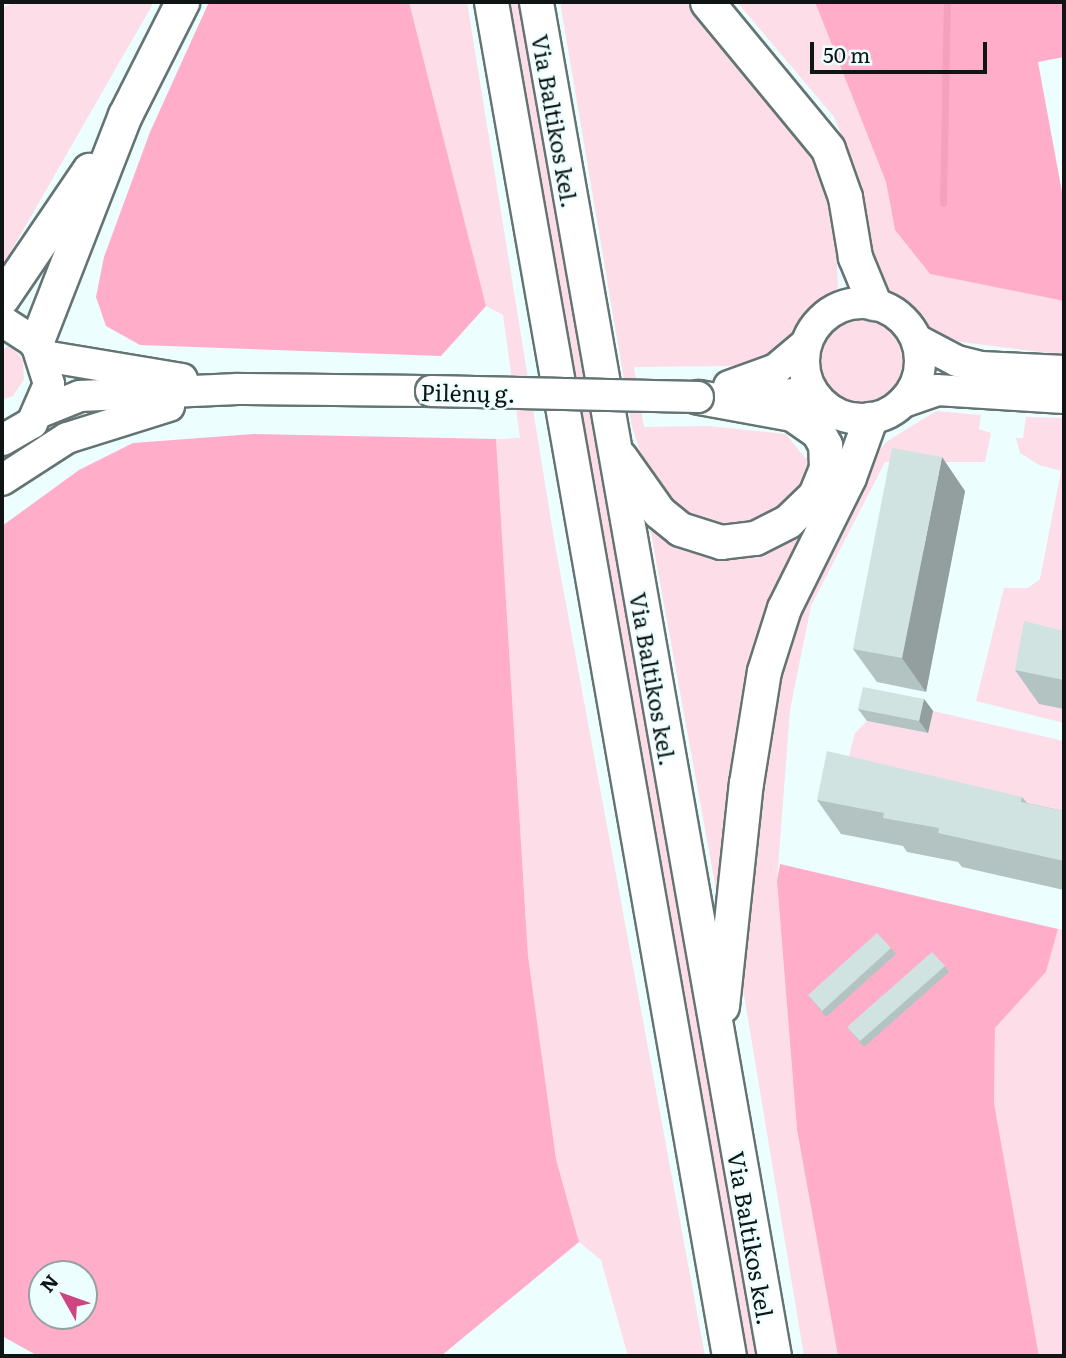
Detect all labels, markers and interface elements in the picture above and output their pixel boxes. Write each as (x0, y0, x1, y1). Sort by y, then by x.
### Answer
scale bar (814, 28, 991, 72)
street label: Via Baltikos kel. (527, 32, 585, 210)
text: 50 m (823, 38, 870, 69)
street label: Pilėnų g. (420, 377, 516, 407)
street label: Via Baltikos kel. (625, 590, 683, 768)
street label: Via Baltikos kel. (723, 1149, 781, 1327)
north arrow (28, 1260, 98, 1330)
text: N (33, 1268, 64, 1298)

